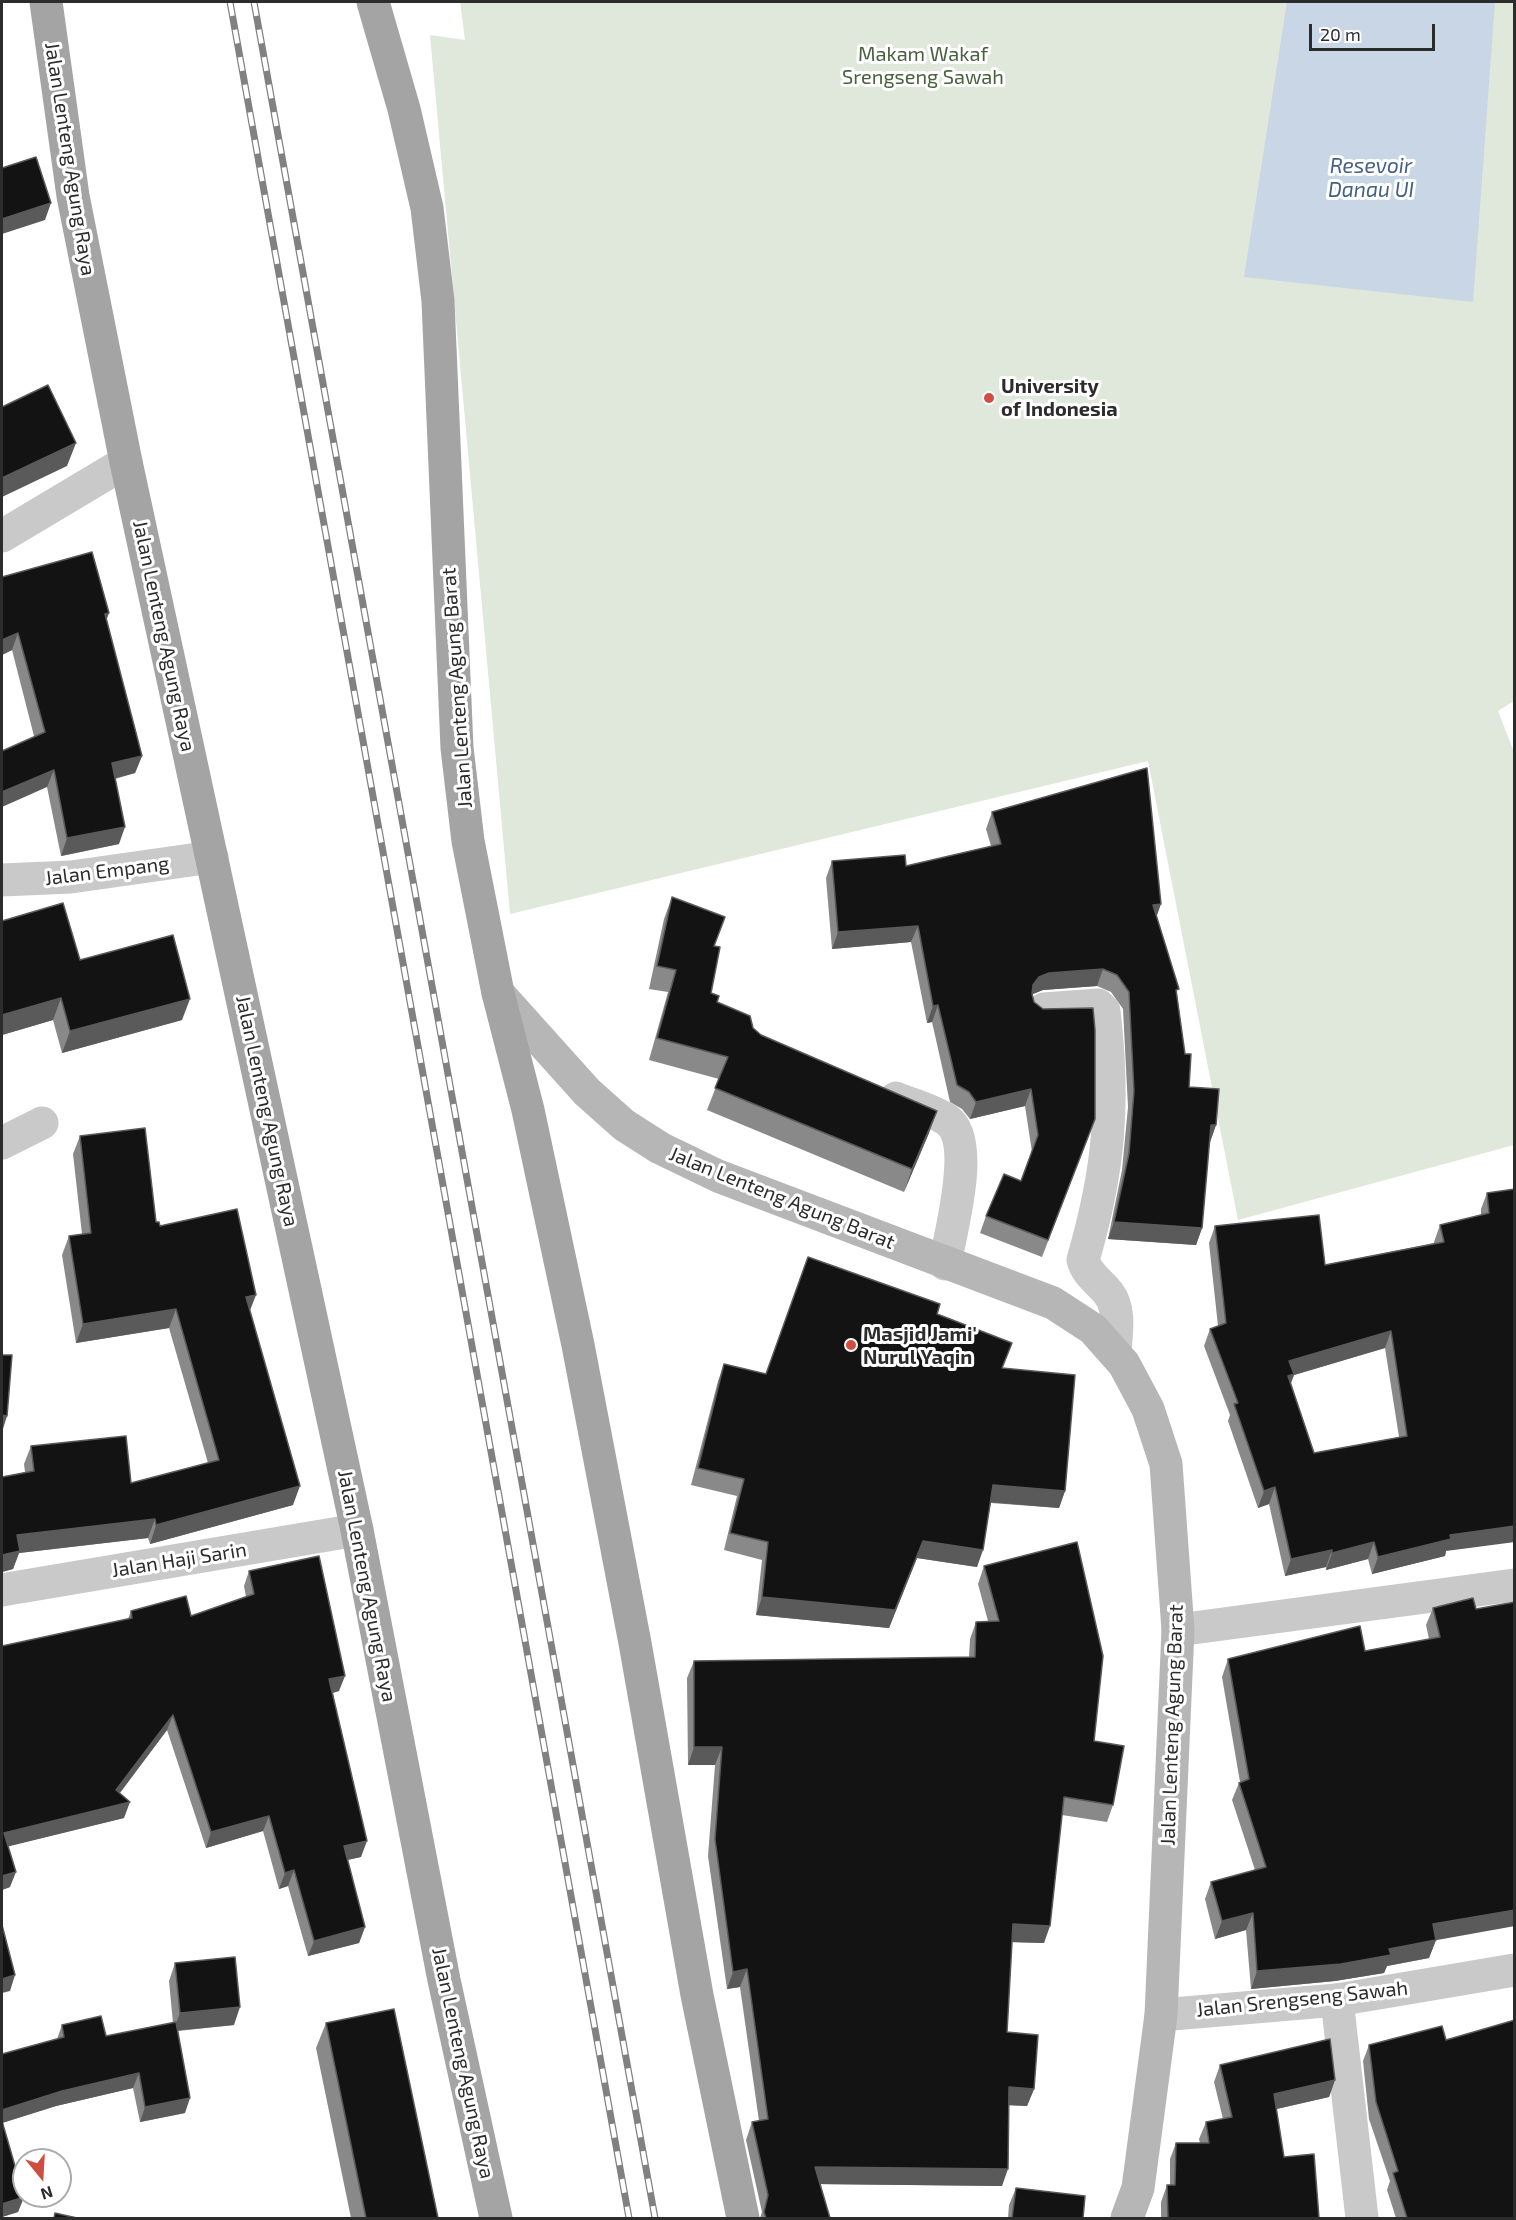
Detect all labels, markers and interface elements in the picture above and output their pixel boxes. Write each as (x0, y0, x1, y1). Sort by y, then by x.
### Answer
scale bar (1312, 12, 1438, 50)
text: 20 m (1320, 23, 1361, 45)
street label: Jalan Lenteng Agung Raya (40, 41, 100, 277)
park label: Makam Wakaf Srengseng Sawah (842, 42, 1004, 89)
water label: Resevoir Danau UI (1328, 153, 1414, 203)
place label: University of Indonesia (1001, 374, 1118, 421)
marker: University of Indonesia (982, 391, 996, 405)
street label: Jalan Lenteng Agung Raya (128, 518, 200, 754)
street label: Jalan Lenteng Agung Barat (437, 567, 477, 809)
street label: Jalan Empang (44, 851, 170, 891)
street label: Jalan Lenteng Agung Raya (231, 993, 303, 1229)
street label: Jalan Lenteng Agung Barat (666, 1142, 898, 1254)
place label: Masjid Jami' Nurul Yaqin (863, 1322, 977, 1369)
marker: Masjid Jami' Nurul Yaqin (844, 1338, 858, 1352)
street label: Jalan Lenteng Agung Raya (333, 1468, 401, 1704)
street label: Jalan Haji Sarin (110, 1537, 248, 1583)
street label: Jalan Lenteng Agung Barat (1156, 1604, 1188, 1846)
street label: Jalan Lenteng Agung Raya (427, 1945, 499, 2181)
street label: Jalan Srengseng Sawah (1195, 1976, 1409, 2022)
north arrow (12, 2148, 72, 2208)
text: N (39, 2183, 56, 2205)

